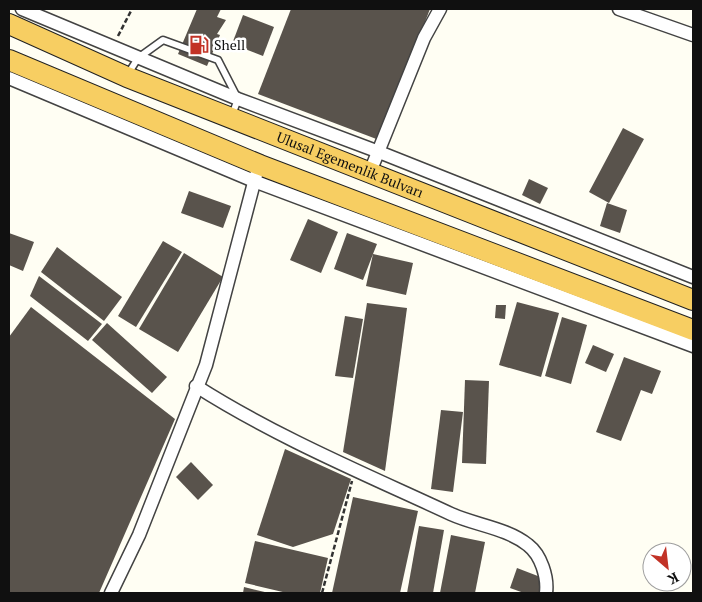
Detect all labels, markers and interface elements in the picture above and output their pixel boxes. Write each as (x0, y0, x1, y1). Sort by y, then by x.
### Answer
fuel station icon: Shell (188, 34, 210, 56)
place label: Shell (214, 35, 245, 54)
street label: Ulusal Egemenlik Bulvarı (274, 127, 426, 202)
north arrow (642, 542, 692, 592)
text: K (664, 568, 682, 590)

